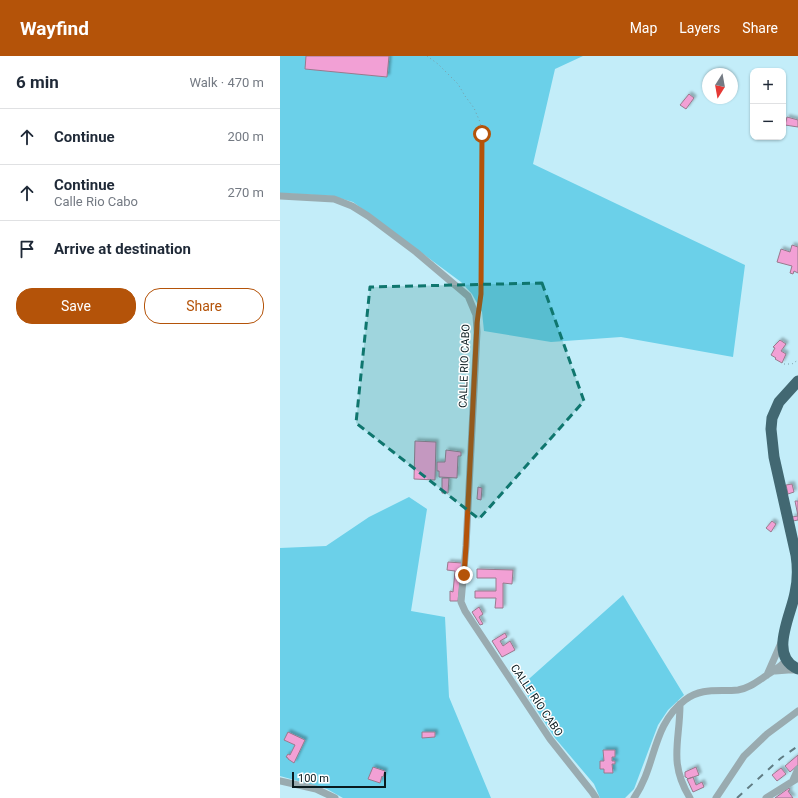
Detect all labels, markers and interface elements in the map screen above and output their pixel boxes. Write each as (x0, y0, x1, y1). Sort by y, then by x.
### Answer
text: Wayfind (20, 17, 89, 40)
text: Map (630, 20, 657, 36)
text: Layers (679, 20, 720, 36)
text: Share (742, 20, 778, 36)
north arrow (702, 68, 738, 104)
map controls (750, 68, 786, 140)
button: + (750, 68, 786, 104)
text: 6 min (16, 72, 59, 92)
text: Walk · 470 m (189, 75, 264, 90)
button: − (750, 104, 786, 140)
route start (473, 125, 491, 143)
icon: ahead (16, 126, 38, 148)
text: Continue (54, 128, 115, 146)
text: 200 m (227, 129, 264, 144)
text: Continue (54, 176, 115, 194)
icon: ahead (16, 182, 38, 204)
text: 270 m (227, 185, 264, 200)
text: Calle Rio Cabo (54, 194, 138, 209)
icon: arrive (16, 238, 38, 260)
text: Arrive at destination (54, 240, 191, 258)
button: Save (16, 288, 136, 324)
button: Share (144, 288, 264, 324)
street label: CALLE RIO CABO (457, 324, 472, 408)
route end (455, 566, 473, 584)
street label: CALLE RÍO CABO (508, 662, 565, 739)
scale bar (292, 770, 386, 789)
text: 100 m (298, 772, 329, 785)

